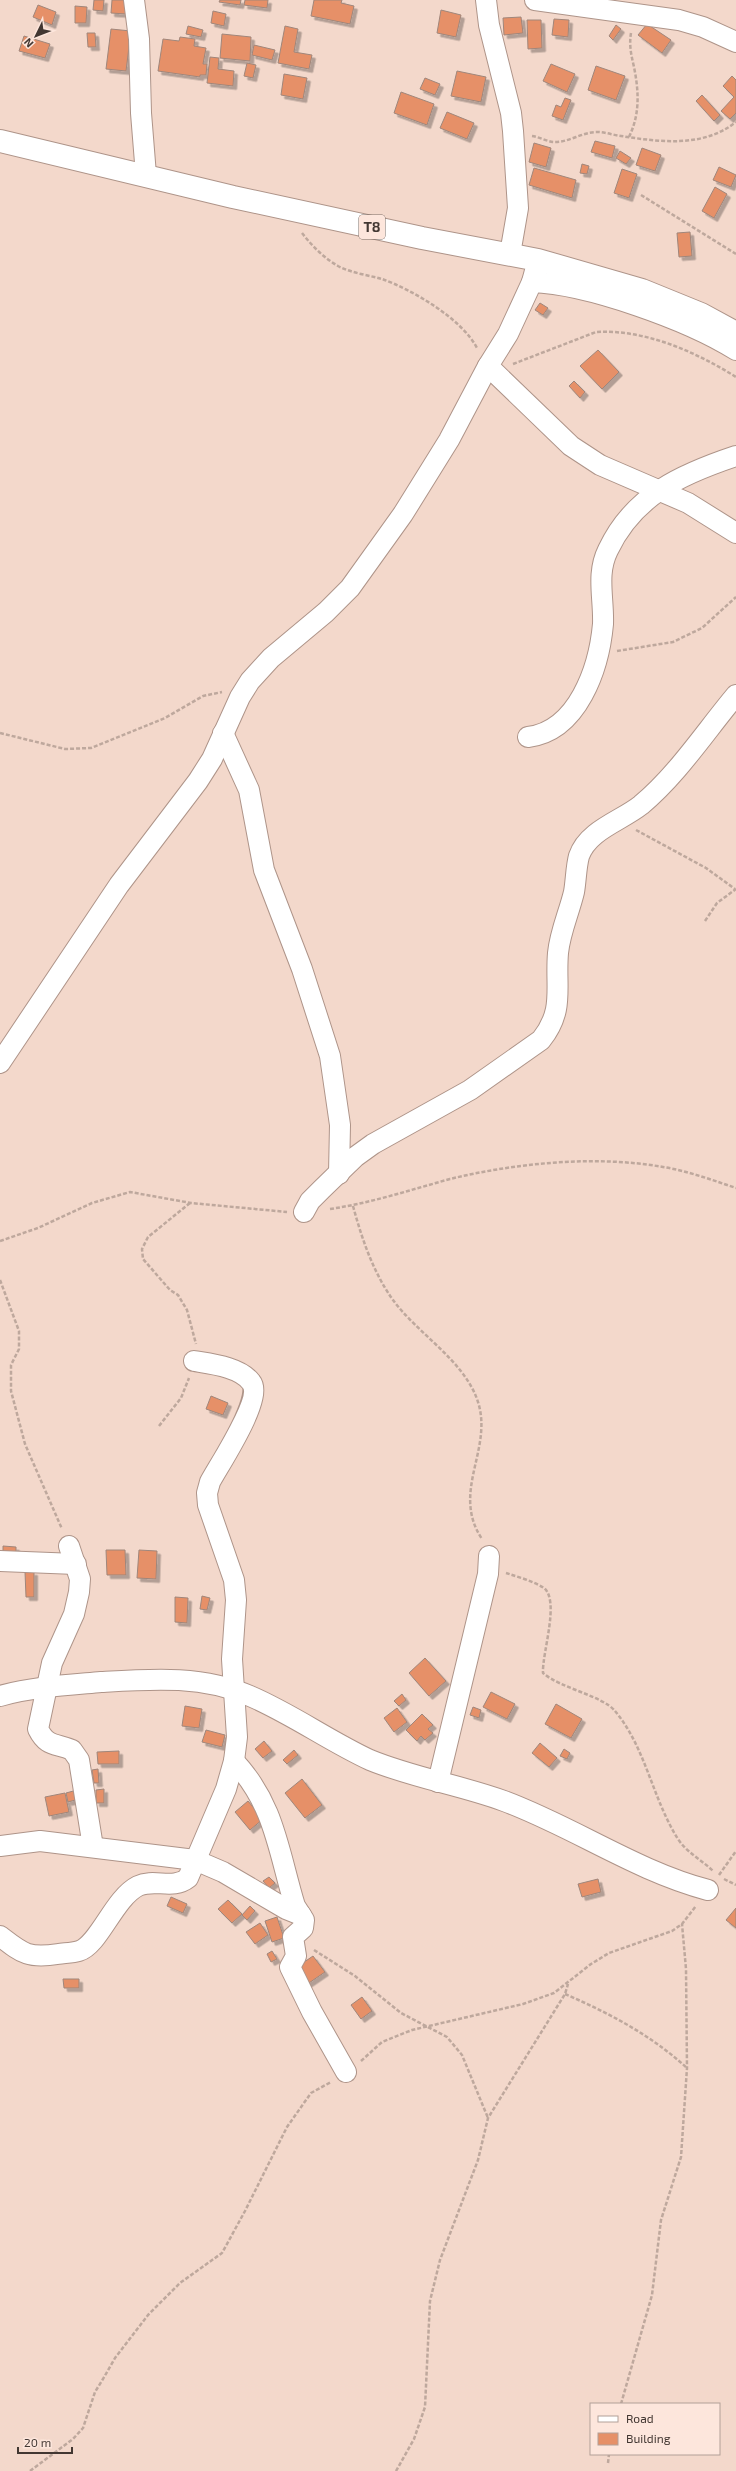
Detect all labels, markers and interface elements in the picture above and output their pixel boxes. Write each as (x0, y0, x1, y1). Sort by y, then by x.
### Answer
north arrow (16, 16, 56, 56)
text: N (21, 36, 36, 51)
road number: T8 (359, 215, 385, 239)
legend (590, 2403, 720, 2455)
text: Road (626, 2411, 654, 2425)
scale bar (18, 2429, 72, 2455)
text: Building (626, 2431, 671, 2445)
text: 20 m (24, 2435, 51, 2449)

